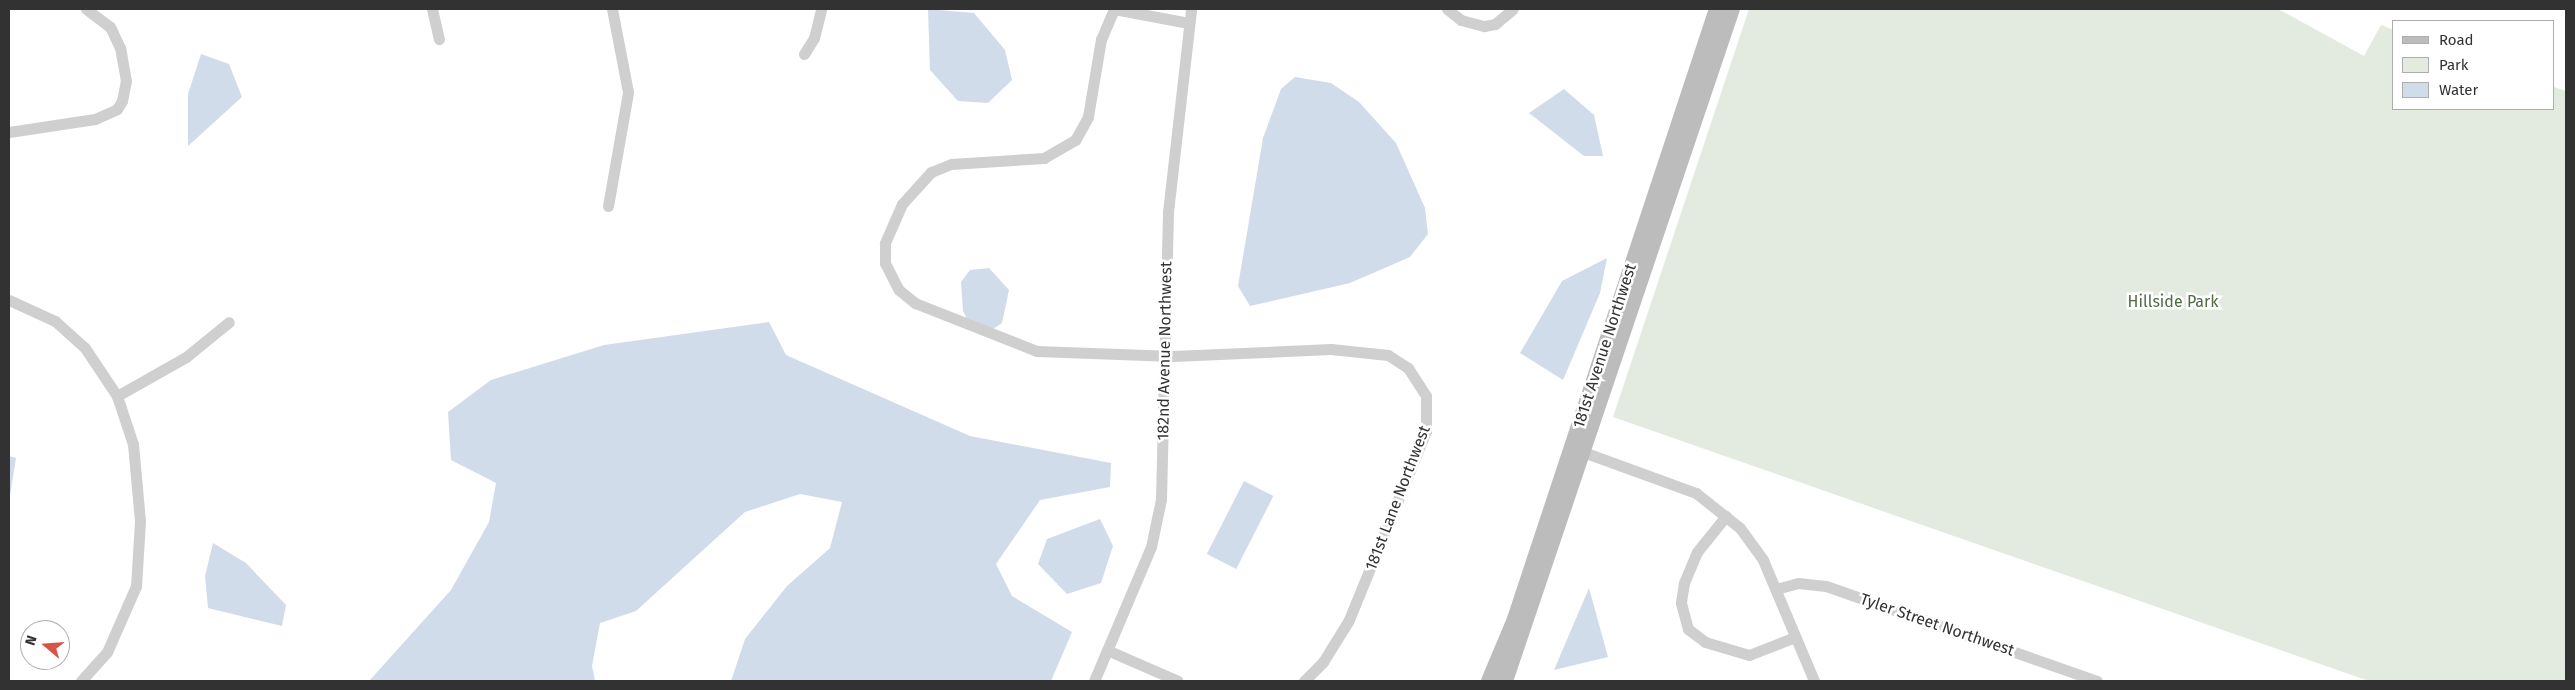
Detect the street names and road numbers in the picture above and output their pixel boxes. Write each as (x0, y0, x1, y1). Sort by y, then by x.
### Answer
street label: 182nd Avenue Northwest (1154, 261, 1176, 441)
street label: 181st Avenue Northwest (1569, 261, 1641, 431)
street label: 181st Lane Northwest (1362, 423, 1434, 573)
street label: Tyler Street Northwest (1857, 590, 2017, 660)

